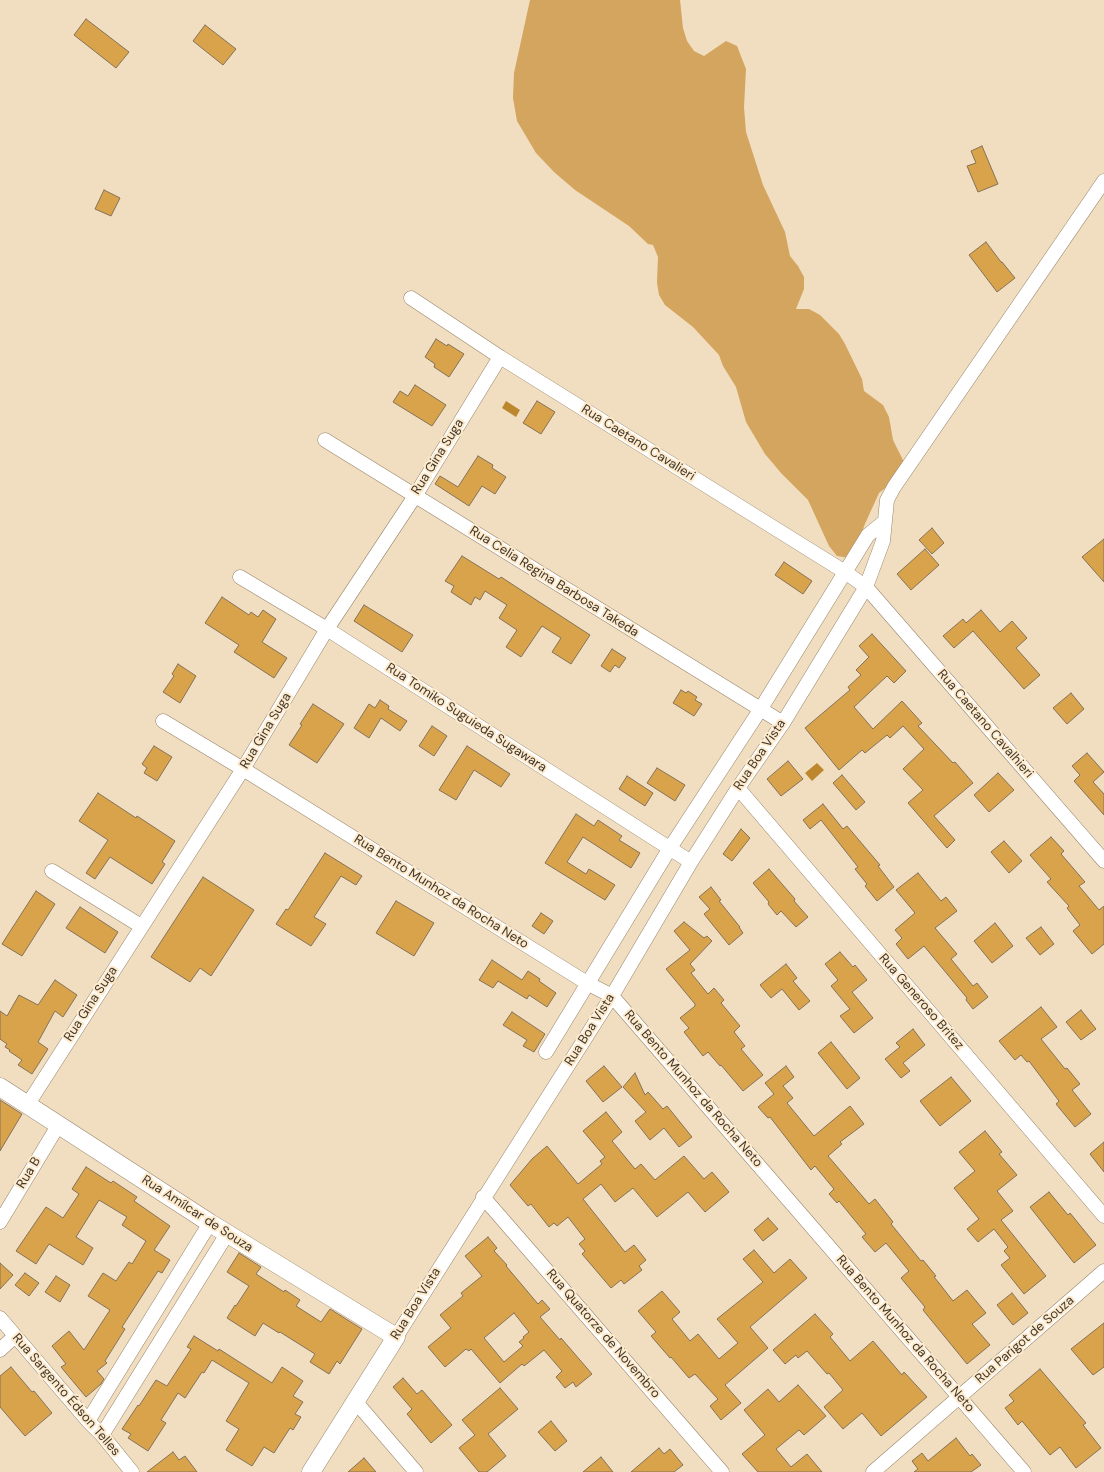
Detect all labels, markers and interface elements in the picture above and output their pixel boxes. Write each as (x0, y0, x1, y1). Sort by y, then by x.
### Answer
street label: Rua Caetano Cavalieri (578, 402, 698, 484)
street label: Rua Gina Suga (409, 416, 467, 498)
street label: Rua Celia Regina Barbosa Takeda (466, 523, 642, 641)
street label: Rua Tomiko Suguieda Sugawara (383, 660, 549, 776)
street label: Rua Caetano Cavalhieri (934, 667, 1036, 781)
street label: Rua Gina Suga (237, 690, 295, 772)
street label: Rua Boa Vista (731, 717, 789, 793)
street label: Rua Bento Munhoz da Rocha Neto (351, 832, 531, 952)
street label: Rua Generoso Britez (875, 951, 967, 1053)
street label: Rua Gina Suga (61, 964, 121, 1044)
street label: Rua Boa Vista (562, 991, 618, 1069)
street label: Rua Bento Munhoz da Rocha Neto (621, 1007, 765, 1171)
street label: Rua B (14, 1155, 44, 1191)
street label: Rua Amílcar de Souza (139, 1172, 255, 1256)
street label: Rua Bento Munhoz da Rocha Neto (833, 1252, 977, 1416)
street label: Rua Boa Vista (388, 1265, 444, 1343)
street label: Rua Quatorze de Novembro (543, 1266, 663, 1402)
street label: Rua Parigot de Souza (972, 1293, 1078, 1387)
street label: Rua Sargento Édson Telles (9, 1331, 123, 1459)

